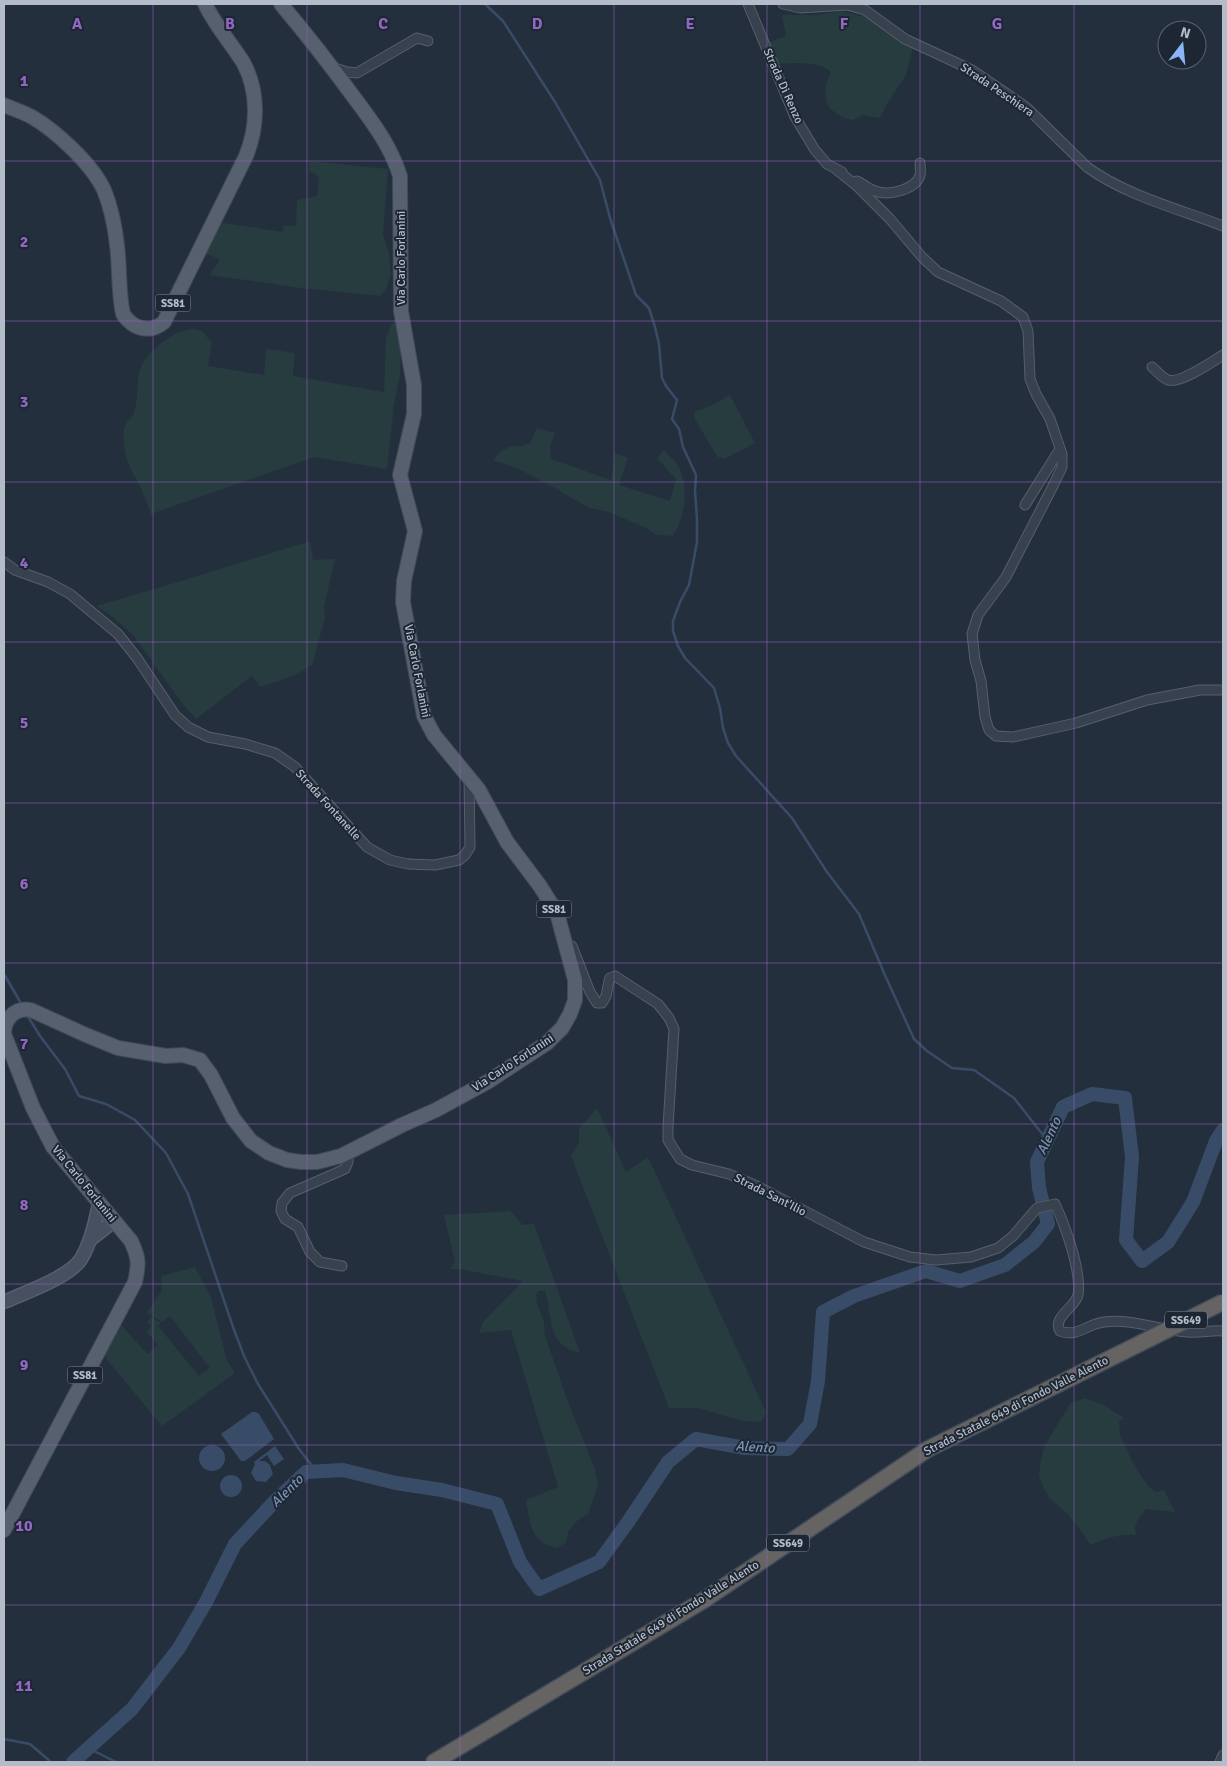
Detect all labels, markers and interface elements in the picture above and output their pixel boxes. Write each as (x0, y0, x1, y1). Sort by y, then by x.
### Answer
text: A (72, 14, 83, 34)
text: B (225, 14, 235, 34)
text: C (378, 14, 388, 34)
text: D (532, 14, 543, 34)
text: E (685, 14, 695, 34)
text: F (840, 14, 849, 34)
text: G (992, 14, 1002, 34)
north arrow (1157, 20, 1207, 70)
text: N (1178, 23, 1192, 42)
street label: Strada Di Renzo (760, 46, 806, 126)
street label: Strada Peschiera (957, 60, 1037, 120)
text: 1 (20, 71, 29, 91)
street label: Via Carlo Forlanini (394, 211, 409, 305)
text: 2 (20, 232, 28, 252)
road number: SS81 (156, 294, 190, 312)
text: 3 (20, 392, 28, 412)
text: 4 (20, 553, 29, 573)
street label: Via Carlo Forlanini (401, 623, 433, 719)
text: 5 (20, 713, 28, 733)
street label: Strada Fontanelle (292, 766, 364, 844)
text: 6 (20, 874, 29, 894)
road number: SS81 (536, 901, 572, 918)
street label: Via Carlo Forlanini (469, 1031, 557, 1095)
text: 7 (20, 1034, 29, 1054)
water label: Alento (1033, 1114, 1065, 1157)
street label: Via Carlo Forlanini (48, 1143, 120, 1225)
street label: Strada Sant'Ilio (732, 1170, 808, 1220)
text: 8 (20, 1195, 29, 1215)
road number: SS649 (1165, 1312, 1207, 1328)
street label: Strada Statale 649 di Fondo Valle Alento (921, 1353, 1111, 1459)
text: 9 (20, 1355, 29, 1375)
road number: SS81 (68, 1366, 102, 1384)
water label: Alento (735, 1437, 776, 1457)
water label: Alento (267, 1471, 307, 1511)
text: 10 (15, 1516, 33, 1536)
road number: SS649 (767, 1535, 809, 1552)
street label: Strada Statale 649 di Fondo Valle Alento (580, 1557, 762, 1679)
text: 11 (15, 1676, 33, 1696)

